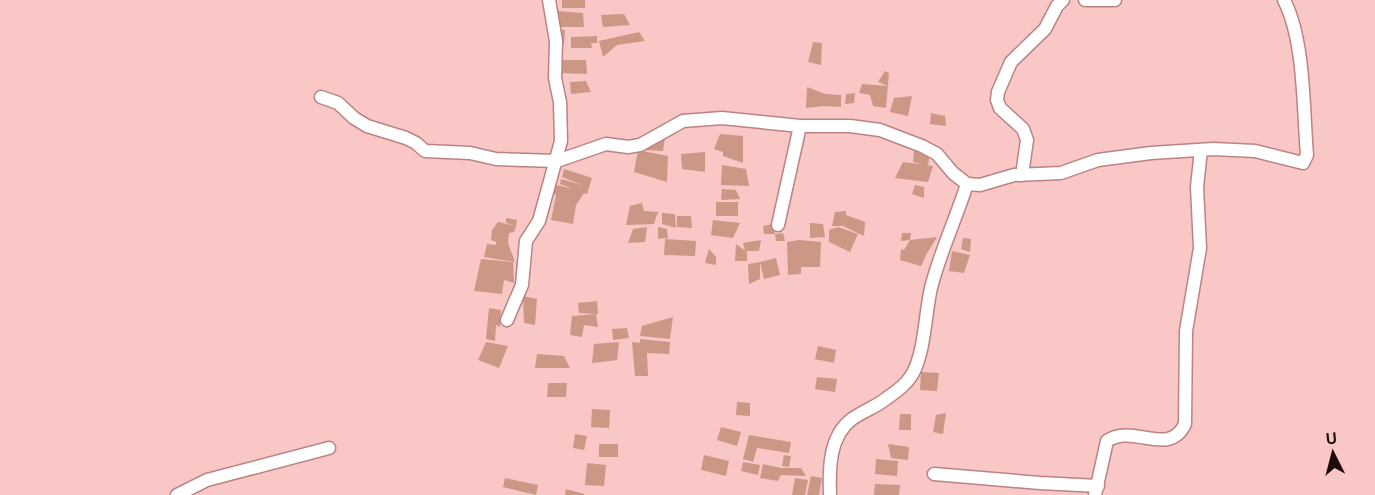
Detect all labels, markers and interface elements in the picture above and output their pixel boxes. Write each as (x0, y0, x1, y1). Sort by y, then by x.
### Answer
north arrow (1303, 423, 1363, 483)
text: U (1325, 428, 1338, 450)

